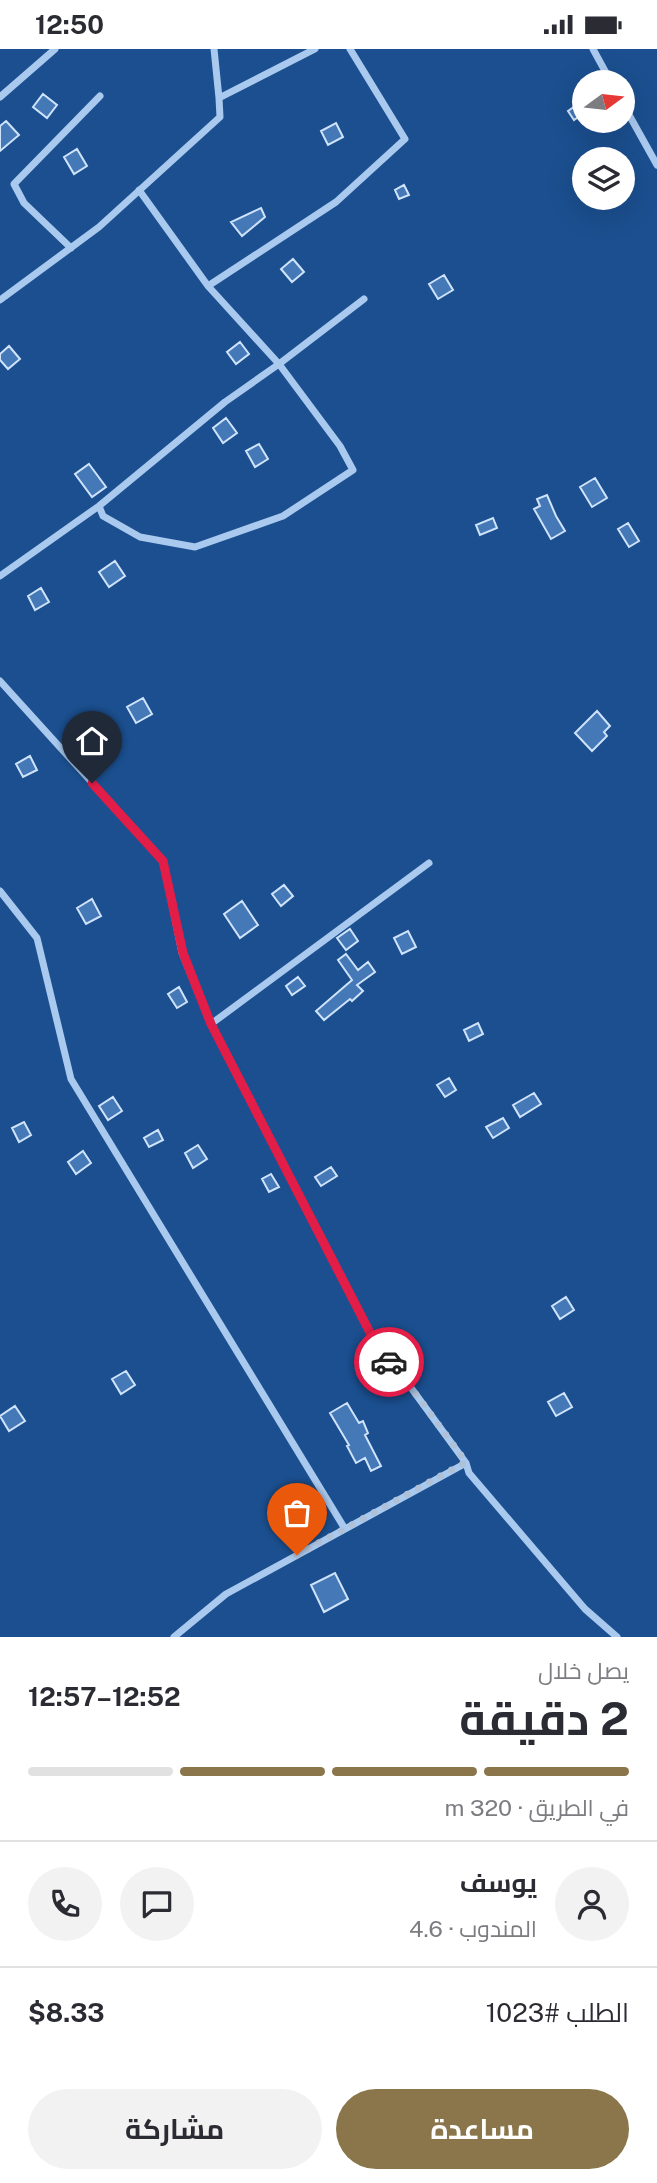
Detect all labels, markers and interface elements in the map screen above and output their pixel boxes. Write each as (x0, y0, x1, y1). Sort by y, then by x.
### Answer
text: 12:50 (35, 9, 104, 40)
north arrow (572, 70, 635, 133)
map controls (572, 70, 635, 210)
button: layers (572, 147, 635, 210)
pin (62, 711, 122, 783)
icon: home (73, 722, 111, 760)
courier (354, 1327, 424, 1397)
icon: car (370, 1343, 408, 1381)
pin (267, 1483, 327, 1555)
icon: bag (278, 1494, 316, 1532)
text: يصل خلال (538, 1657, 629, 1684)
text: 12:52–12:57 (28, 1681, 181, 1712)
text: 2 دقيقة (459, 1691, 629, 1745)
text: في الطريق · 320 m (444, 1794, 629, 1821)
button: phone (28, 1867, 102, 1941)
button: chat (120, 1867, 194, 1941)
text: يوسف (460, 1867, 537, 1898)
button: person (555, 1867, 629, 1941)
text: المندوب · 4.6 (409, 1915, 537, 1942)
text: $8.33 (28, 1997, 105, 2028)
text: الطلب #1023 (486, 1997, 629, 2028)
button: مشاركة (28, 2089, 322, 2169)
button: مساعدة (336, 2089, 629, 2169)

